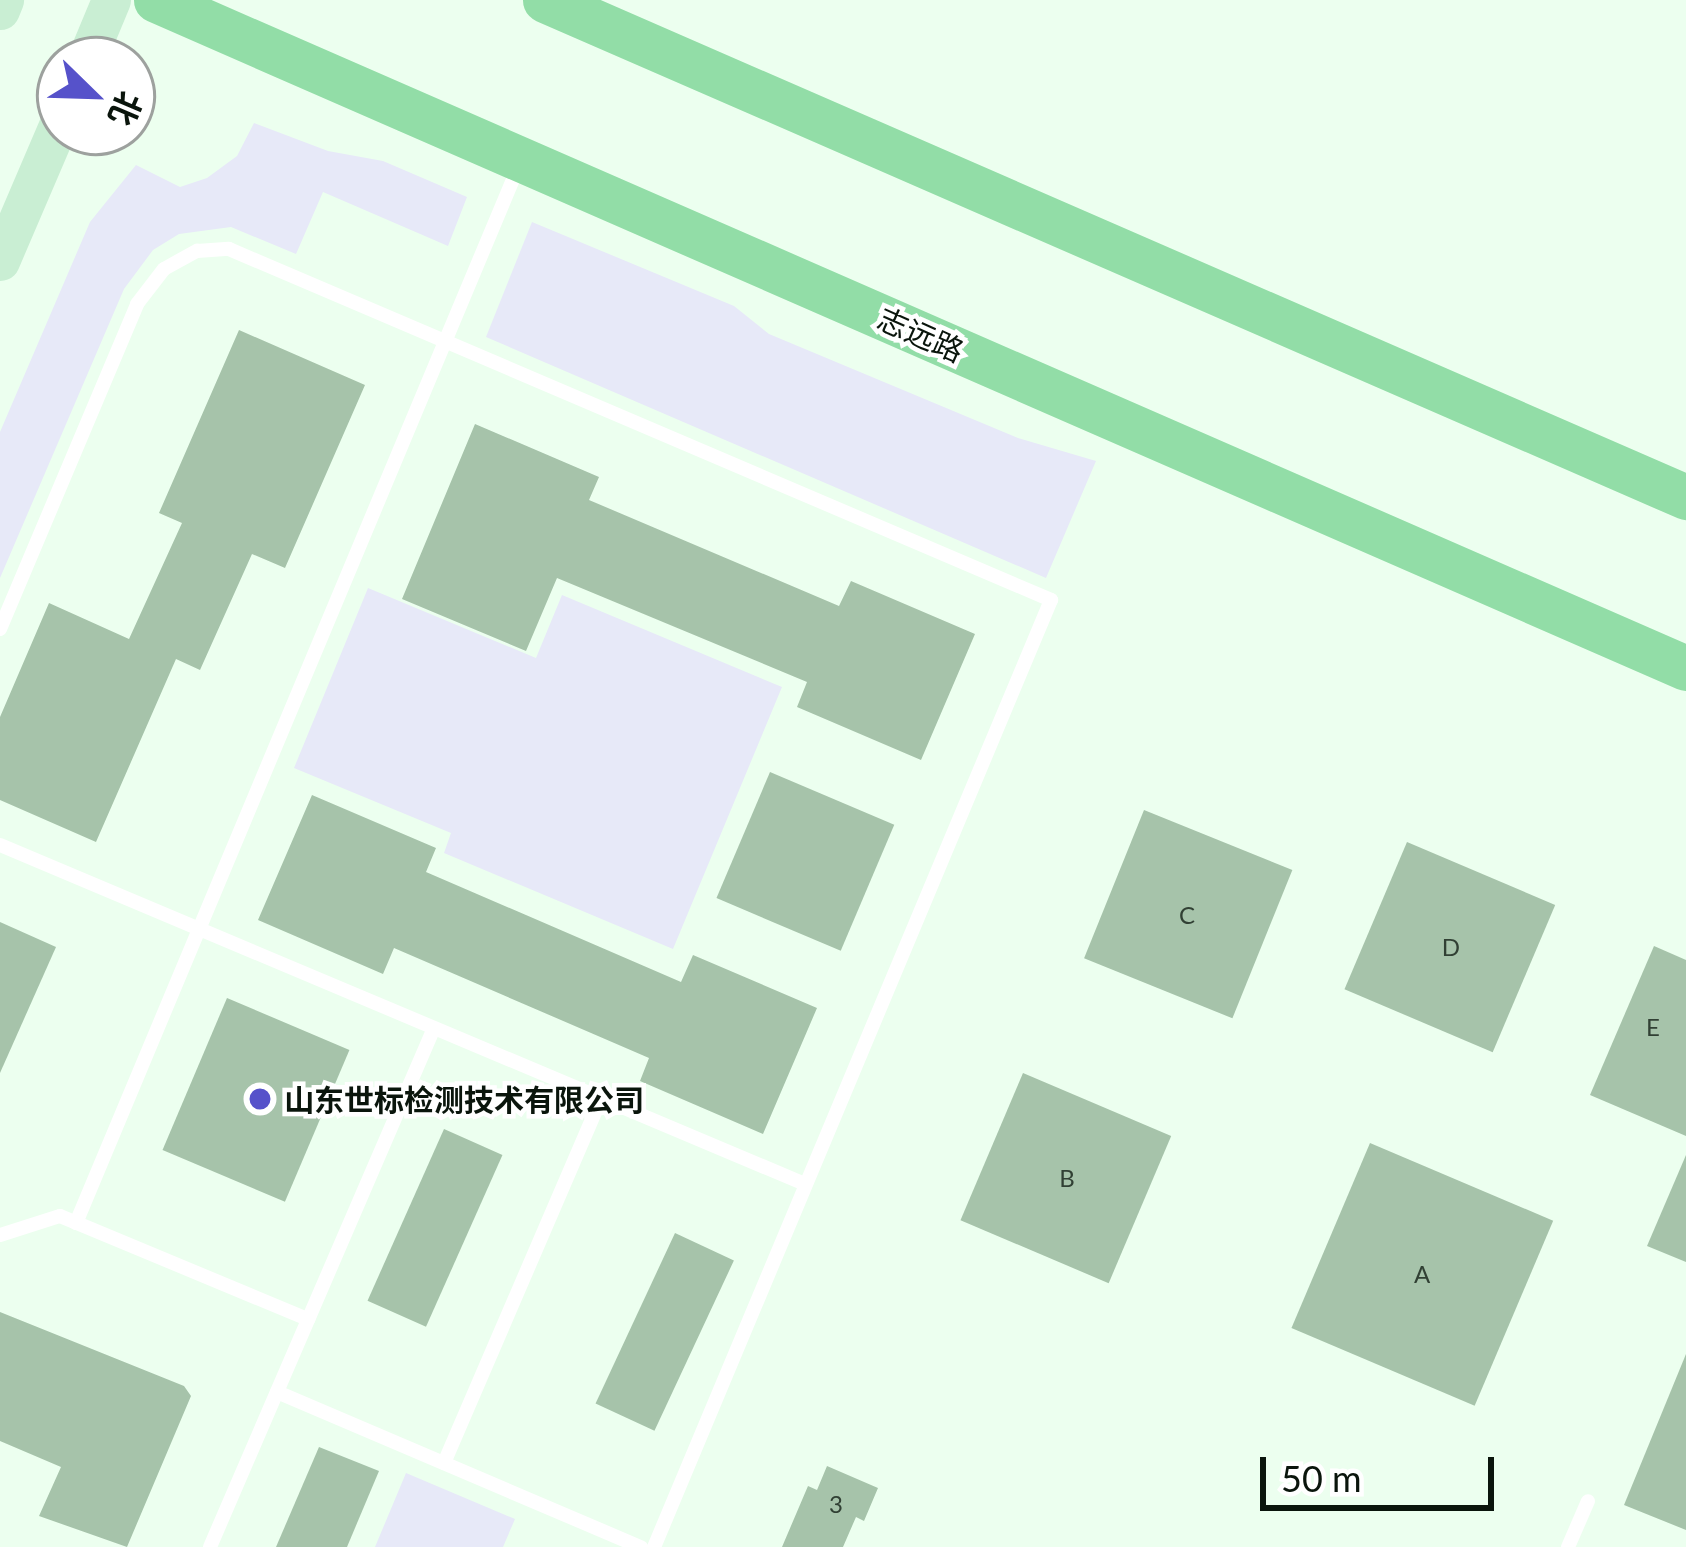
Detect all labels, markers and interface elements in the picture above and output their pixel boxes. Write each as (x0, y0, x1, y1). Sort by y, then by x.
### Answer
north arrow (36, 36, 156, 156)
text: 北 (102, 86, 151, 132)
street label: 志远路 (873, 299, 969, 369)
house number: C (1179, 901, 1195, 929)
house number: D (1442, 933, 1460, 961)
house number: E (1646, 1013, 1660, 1041)
place label: 山东世标检测技术有限公司 (284, 1081, 644, 1117)
marker: 山东世标检测技术有限公司 (247, 1086, 273, 1112)
house number: B (1059, 1164, 1075, 1192)
house number: A (1414, 1260, 1430, 1288)
scale bar (1266, 1433, 1500, 1507)
text: 50 m (1281, 1456, 1362, 1500)
house number: 3 (829, 1490, 843, 1518)

